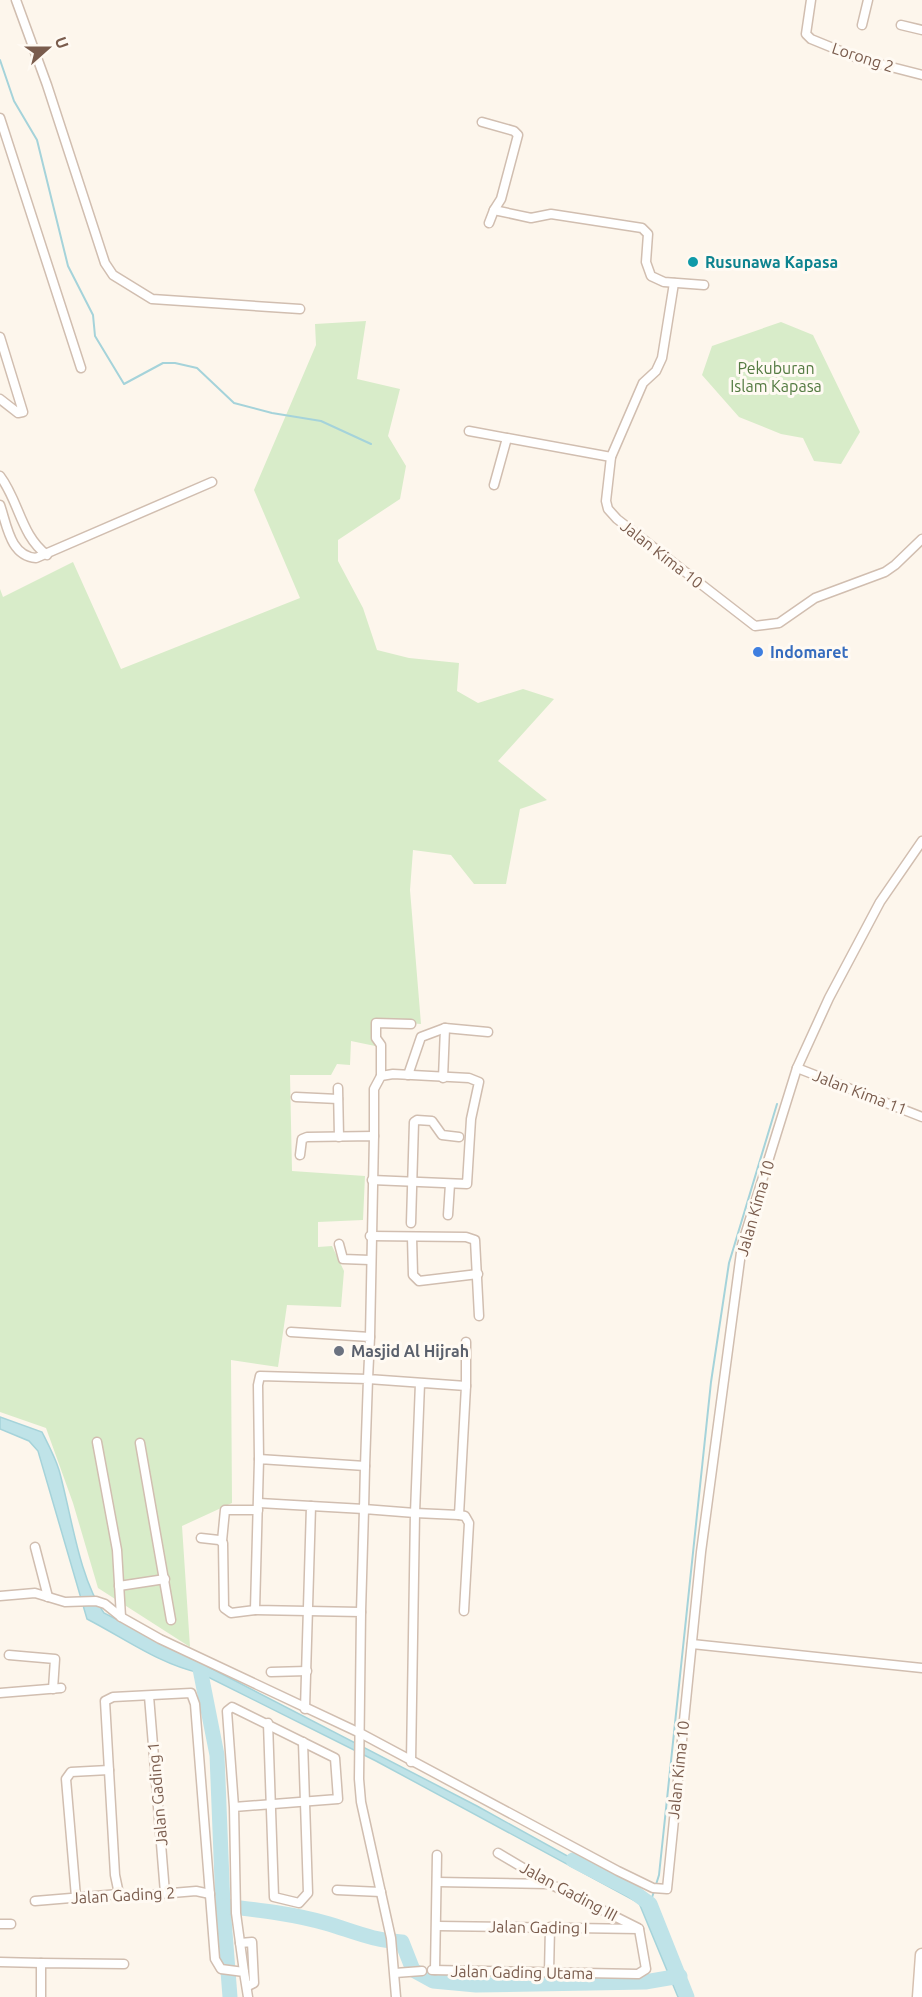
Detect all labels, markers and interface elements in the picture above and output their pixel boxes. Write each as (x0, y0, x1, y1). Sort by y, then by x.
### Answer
north arrow (18, 18, 78, 78)
text: U (52, 34, 72, 51)
street label: Lorong 2 (830, 39, 896, 75)
place label: Rusunawa Kapasa (705, 253, 838, 271)
marker: Rusunawa Kapasa (686, 255, 700, 269)
park label: Pekuburan Islam Kapasa (730, 359, 822, 395)
street label: Jalan Kima 10 (617, 516, 707, 592)
place label: Indomaret (770, 643, 849, 661)
marker: Indomaret (751, 645, 765, 659)
street label: Jalan Kima 11 (811, 1066, 909, 1118)
street label: Jalan Kima 10 (733, 1158, 777, 1258)
place label: Masjid Al Hijrah (351, 1342, 469, 1360)
marker: Masjid Al Hijrah (332, 1344, 346, 1358)
street label: Jalan Kima 10 (664, 1720, 692, 1820)
street label: Jalan Gading 1 (143, 1741, 171, 1847)
street label: Jalan Gading III (517, 1858, 621, 1924)
street label: Jalan Gading 2 (70, 1883, 176, 1907)
street label: Jalan Gading I (488, 1917, 588, 1937)
street label: Jalan Gading Utama (450, 1962, 594, 1982)

